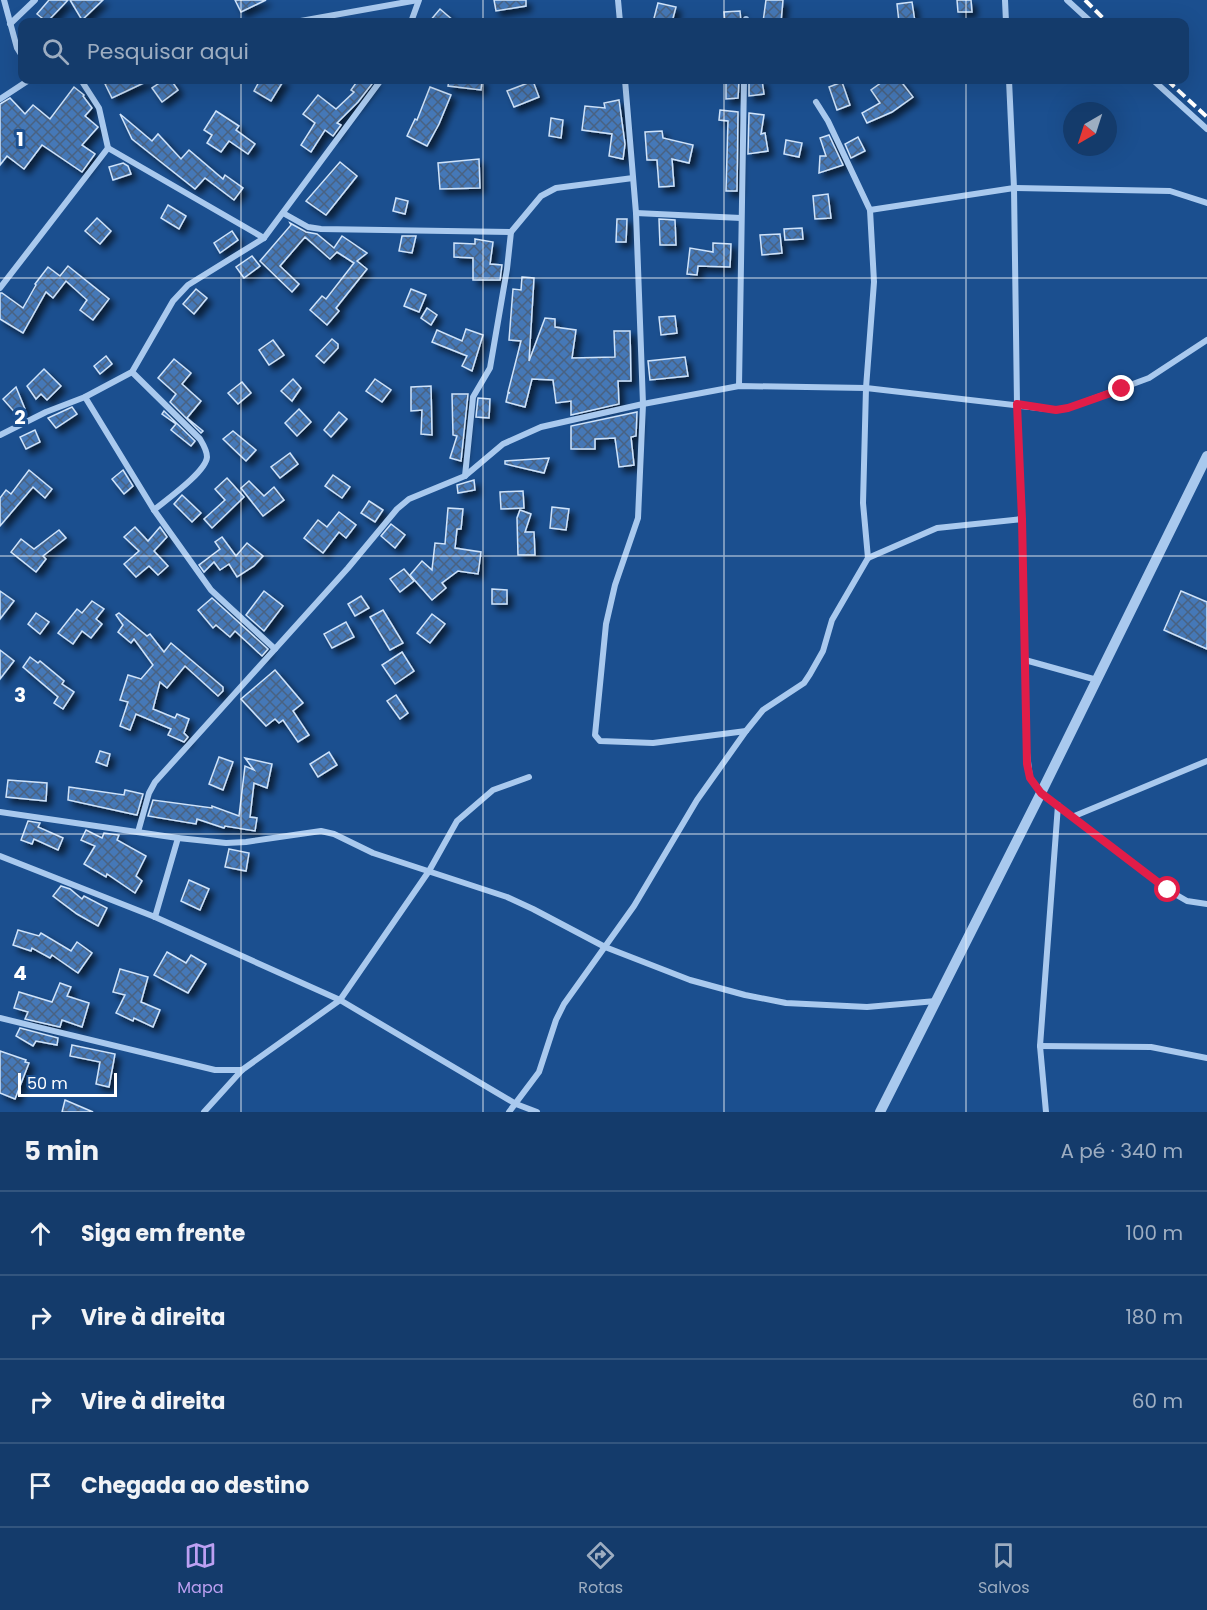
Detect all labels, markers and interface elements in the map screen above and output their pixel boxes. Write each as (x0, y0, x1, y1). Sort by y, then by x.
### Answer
search box (18, 18, 1189, 84)
icon: search (39, 35, 72, 68)
text: Pesquisar aqui (87, 36, 249, 67)
north arrow (1063, 102, 1117, 156)
text: 1 (16, 125, 24, 153)
route end (1108, 375, 1134, 401)
text: 2 (14, 403, 26, 431)
text: 3 (14, 681, 26, 709)
route start (1154, 876, 1180, 902)
text: 4 (13, 959, 27, 987)
scale bar (18, 1070, 117, 1098)
text: 50 m (27, 1072, 68, 1095)
text: 5 min (24, 1133, 99, 1169)
text: A pé · 340 m (1060, 1137, 1183, 1165)
icon: ahead (24, 1217, 57, 1250)
text: Siga em frente (81, 1218, 245, 1249)
text: 100 m (1126, 1219, 1183, 1247)
icon: right (24, 1301, 57, 1334)
text: Vire à direita (81, 1302, 226, 1333)
text: 180 m (1125, 1303, 1183, 1331)
icon: right (24, 1385, 57, 1418)
text: Vire à direita (81, 1386, 226, 1417)
text: 60 m (1132, 1387, 1183, 1415)
icon: arrive (24, 1469, 57, 1502)
text: Chegada ao destino (81, 1470, 309, 1501)
tab: Mapa (177, 1539, 224, 1600)
tab: Rotas (578, 1539, 623, 1600)
tab: Salvos (978, 1539, 1030, 1600)

